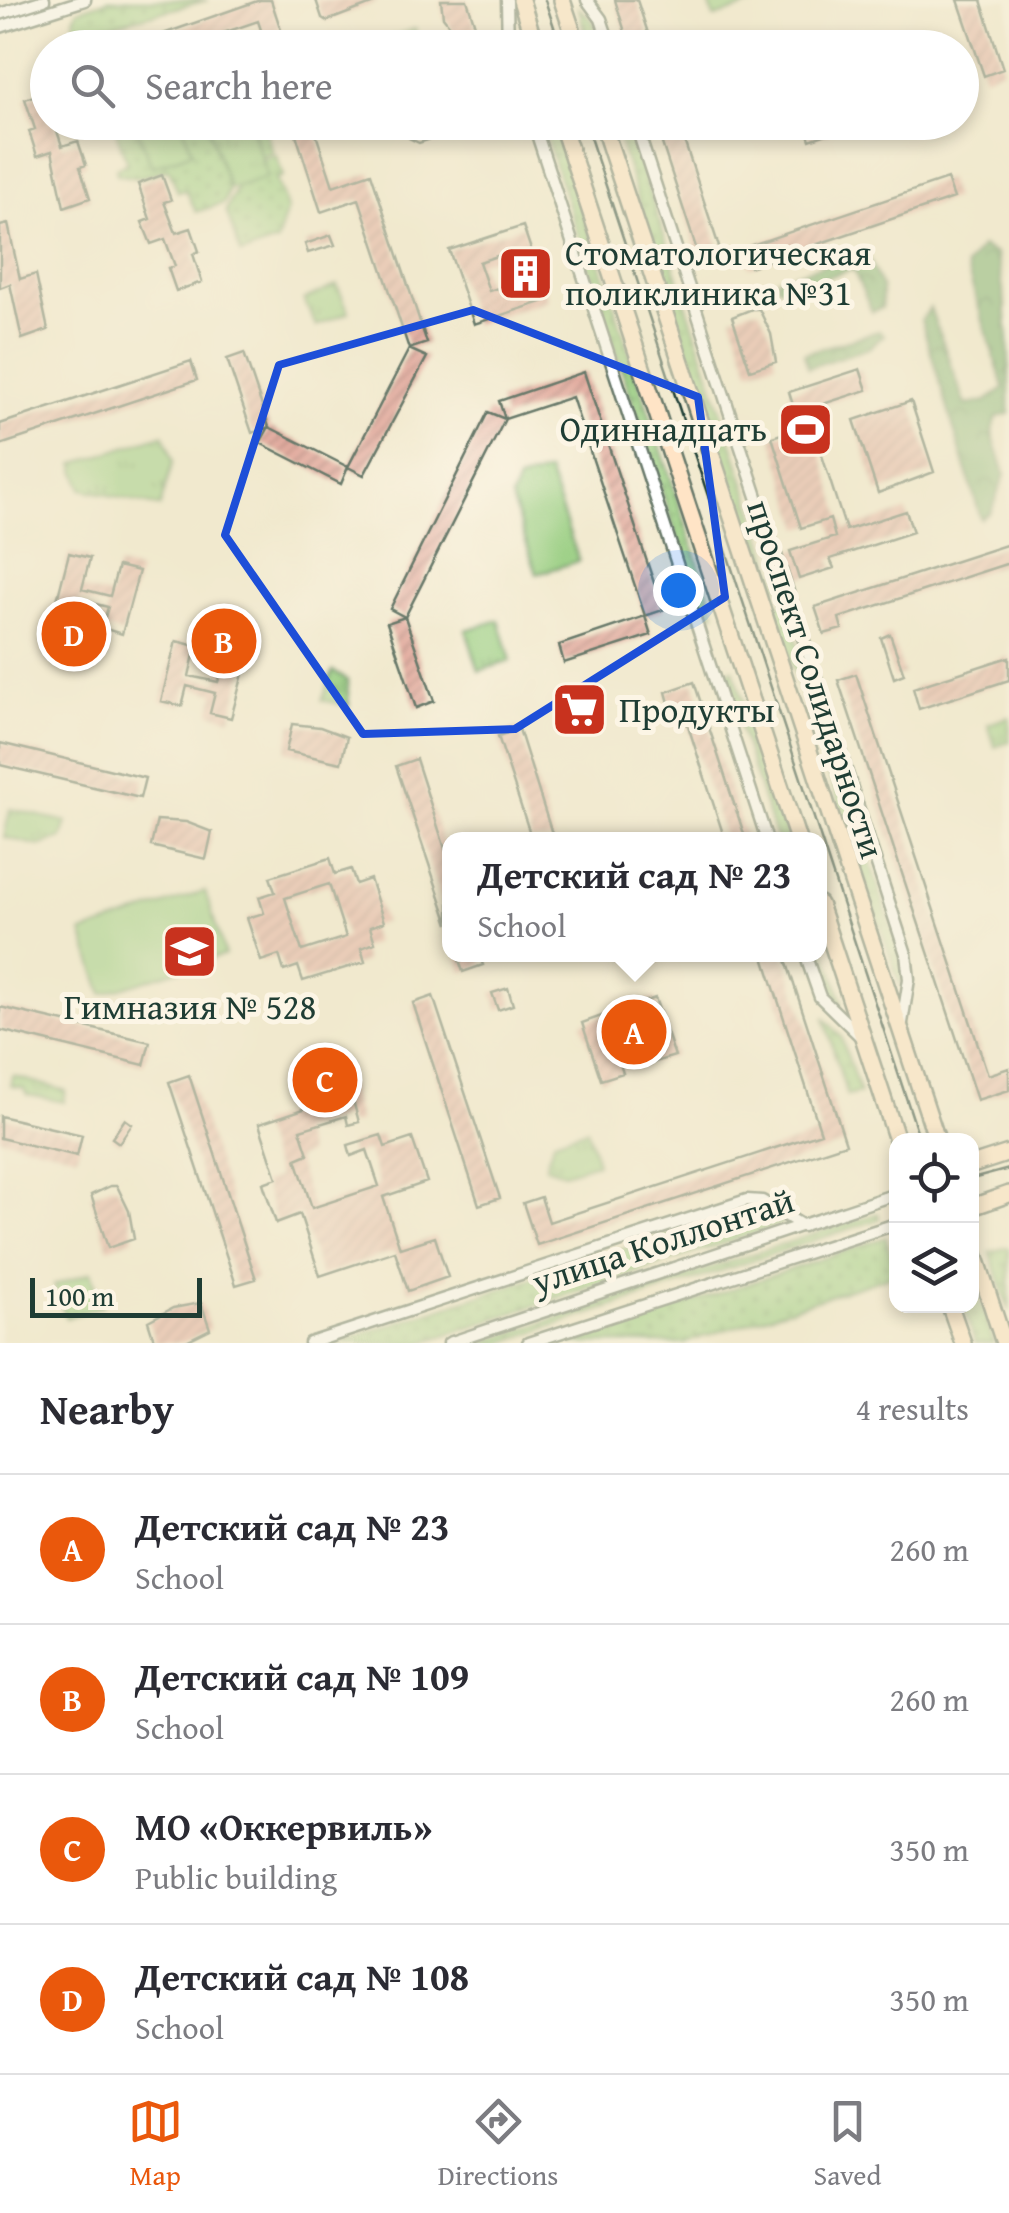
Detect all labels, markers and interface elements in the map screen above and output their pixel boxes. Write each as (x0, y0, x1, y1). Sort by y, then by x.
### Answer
search box (30, 30, 979, 140)
text: Search here (145, 57, 333, 113)
icon: search (65, 58, 120, 113)
place label: Стоматологическая поликлиника №31 (565, 227, 871, 318)
building icon: Стоматологическая поликлиника №31 (496, 243, 556, 303)
sports icon: Одиннадцать (776, 399, 836, 459)
place label: Одиннадцать (560, 403, 767, 454)
street label: проспект Солидарности (734, 493, 899, 865)
your location (653, 565, 704, 616)
pin: D (42, 596, 106, 672)
pin: B (192, 604, 256, 678)
supermarket icon: Продукты (550, 680, 610, 740)
place label: Продукты (619, 684, 775, 735)
popup (442, 832, 827, 962)
text: Детский сад № 23 (477, 846, 792, 902)
text: School (477, 902, 566, 949)
school or university icon: Гимназия № 528 (160, 921, 220, 981)
place label: Гимназия № 528 (64, 981, 316, 1032)
pin: A (602, 994, 666, 1070)
pin: C (292, 1042, 358, 1118)
map controls (889, 1133, 979, 1313)
button: locate (889, 1133, 979, 1223)
street label: улица Коллонтай (524, 1174, 800, 1307)
button: layers (889, 1223, 979, 1313)
scale bar (30, 1273, 202, 1318)
text: 100 m (45, 1275, 114, 1316)
text: Nearby (40, 1378, 174, 1439)
text: 4 results (856, 1385, 969, 1432)
text: Детский сад № 23 (135, 1498, 450, 1554)
text: A (62, 1526, 83, 1573)
text: 260 m (890, 1526, 969, 1573)
text: School (135, 1554, 224, 1601)
text: Детский сад № 109 (135, 1648, 469, 1704)
text: B (63, 1676, 82, 1723)
text: 260 m (890, 1676, 969, 1723)
text: School (135, 1704, 224, 1751)
text: МО «Оккервиль» (135, 1798, 432, 1854)
text: C (63, 1826, 82, 1873)
text: 350 m (890, 1826, 969, 1873)
text: Public building (135, 1854, 337, 1901)
text: Детский сад № 108 (135, 1948, 469, 2004)
text: D (62, 1976, 83, 2023)
text: 350 m (890, 1976, 969, 2023)
text: School (135, 2004, 224, 2051)
tab: Map (128, 2094, 183, 2195)
tab: Directions (438, 2094, 558, 2195)
tab: Saved (814, 2094, 881, 2195)

